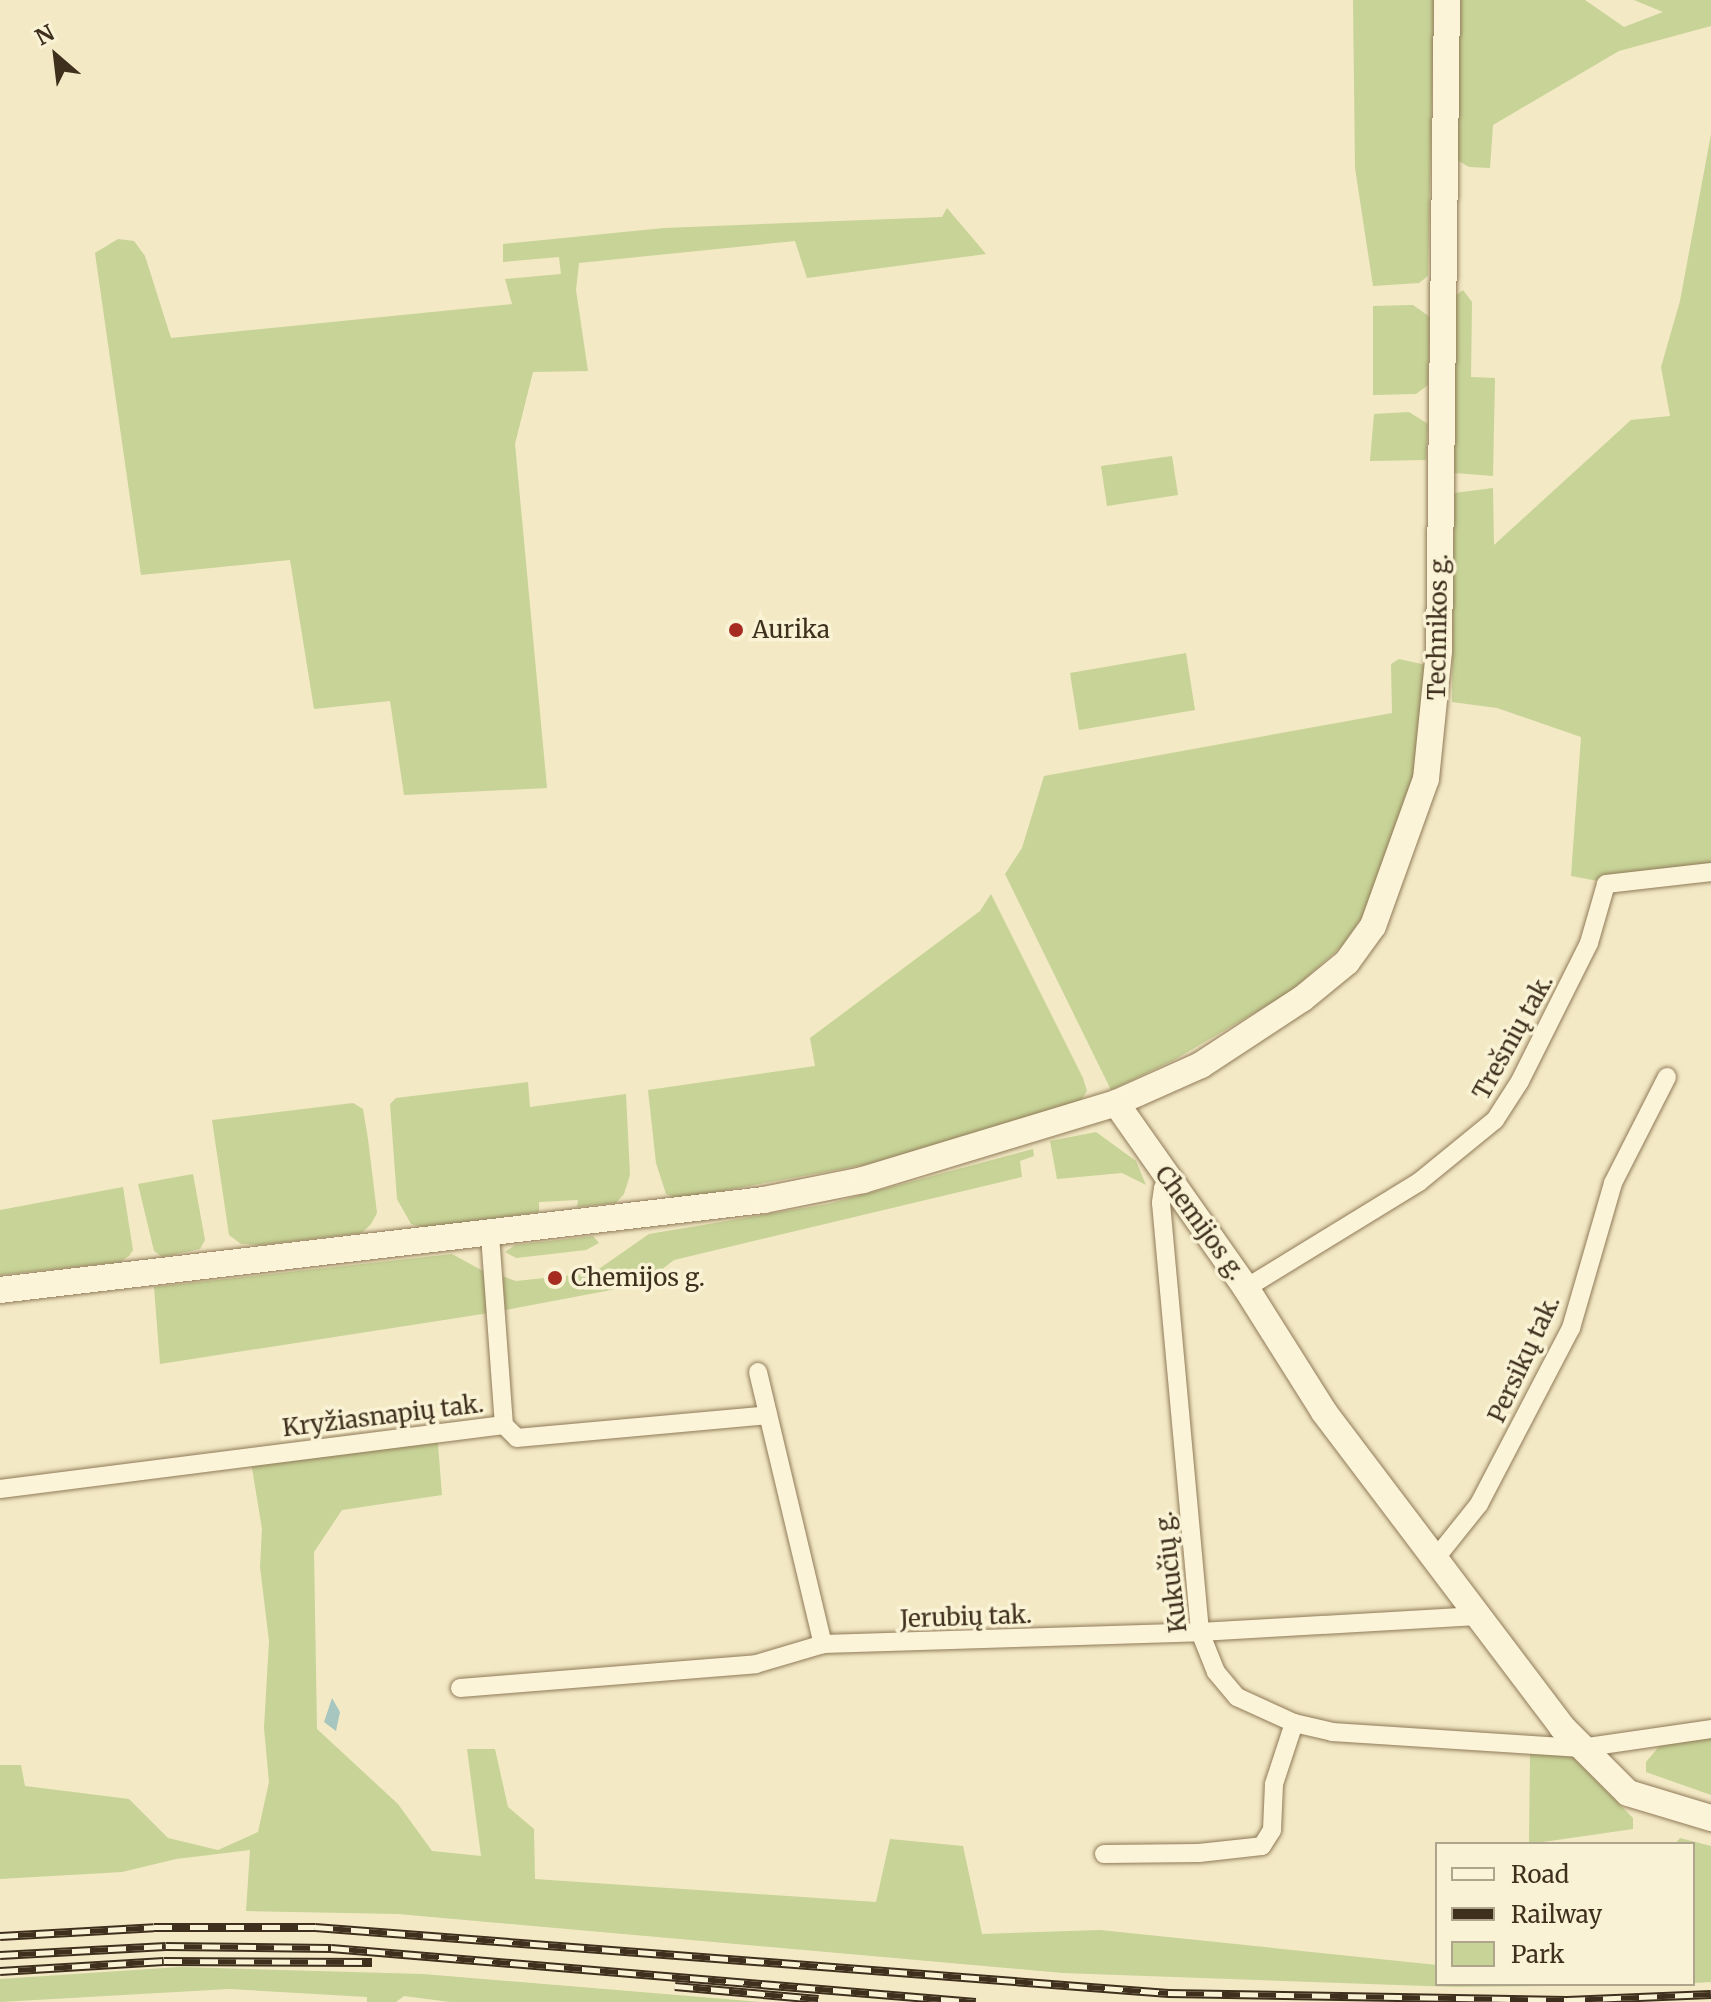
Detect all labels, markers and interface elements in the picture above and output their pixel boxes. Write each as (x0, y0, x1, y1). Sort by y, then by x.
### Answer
north arrow (16, 16, 96, 96)
text: N (30, 18, 59, 51)
street label: Technikos g. (1422, 554, 1454, 700)
place label: Aurika (752, 616, 830, 644)
marker: Aurika (727, 621, 745, 639)
street label: Trešnių tak. (1467, 969, 1559, 1105)
street label: Chemijos g. (1149, 1160, 1251, 1286)
place label: Chemijos g. (571, 1264, 705, 1292)
marker: Chemijos g. (546, 1269, 564, 1287)
street label: Persikų tak. (1482, 1291, 1566, 1427)
street label: Kryžiasnapių tak. (281, 1389, 485, 1443)
street label: Kukučių g. (1149, 1510, 1193, 1634)
street label: Jerubių tak. (899, 1600, 1033, 1634)
legend (1435, 1842, 1695, 1986)
text: Road (1511, 1859, 1569, 1890)
text: Railway (1511, 1899, 1602, 1930)
text: Park (1511, 1939, 1564, 1970)

